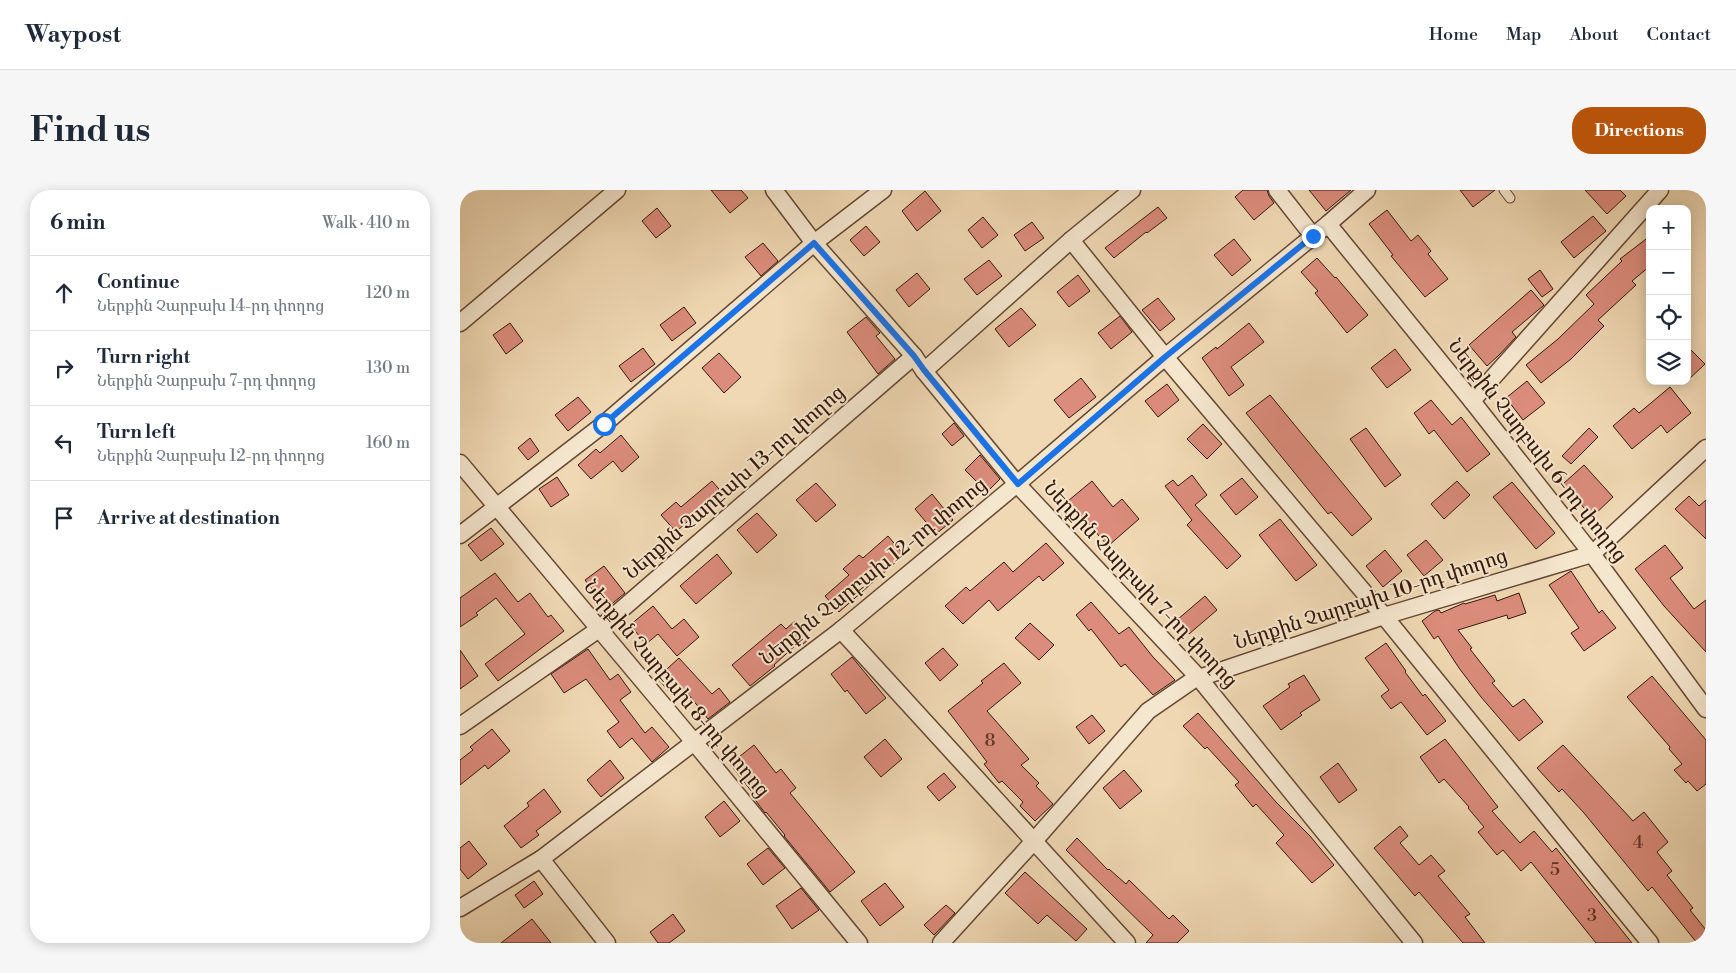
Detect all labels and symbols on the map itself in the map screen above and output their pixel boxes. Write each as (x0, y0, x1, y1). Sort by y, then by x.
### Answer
route end (1302, 225, 1325, 248)
street label: Ներքին Չարբախ 6-րդ փողոց (1442, 334, 1632, 568)
street label: Ներքին Չարբախ 13-րդ փողոց (620, 380, 850, 586)
route start (593, 413, 616, 436)
street label: Ներքին Չարբախ 12-րդ փողոց (756, 473, 992, 671)
street label: Ներքին Չարբախ 7-րդ փողոց (1038, 476, 1242, 694)
street label: Ներքին Չարբախ 10-րդ փողոց (1231, 544, 1511, 656)
street label: Ներքին Չարբախ 8-րդ փողոց (578, 575, 774, 803)
house number: 8 (984, 729, 996, 752)
house number: 4 (1633, 831, 1644, 854)
house number: 5 (1550, 858, 1560, 881)
house number: 3 (1587, 904, 1597, 927)

